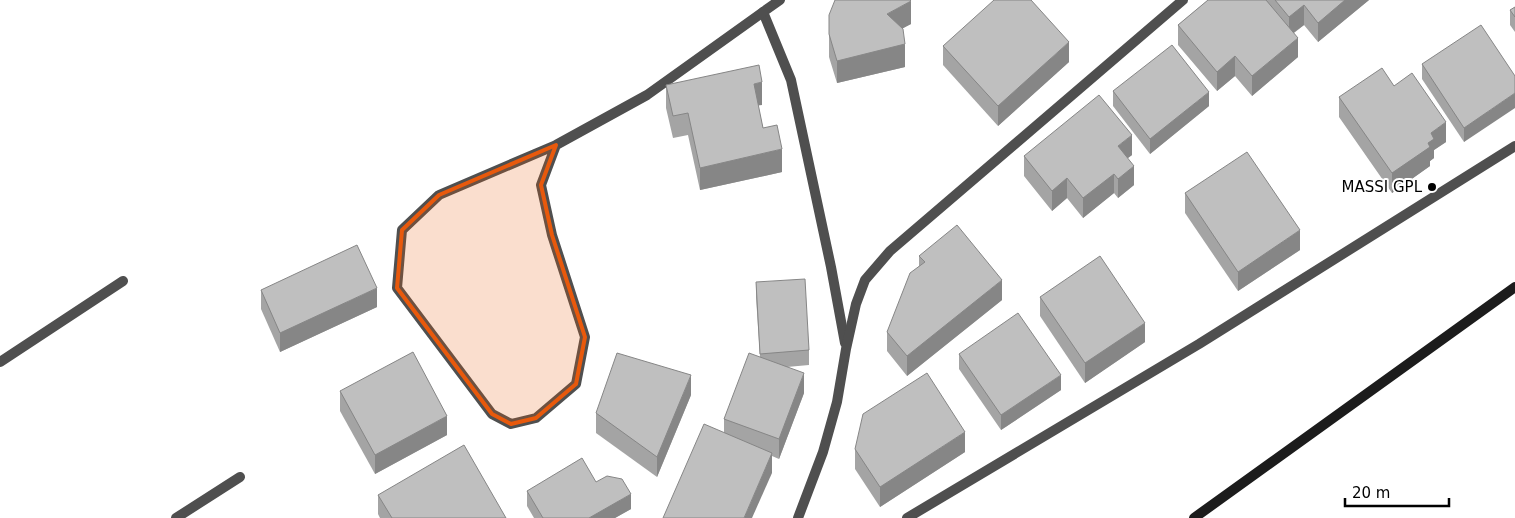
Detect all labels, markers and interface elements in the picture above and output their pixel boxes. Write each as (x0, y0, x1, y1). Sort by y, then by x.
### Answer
place label: MASSI GPL (1342, 178, 1423, 196)
marker: MASSI GPL (1426, 181, 1438, 193)
scale bar (1345, 476, 1449, 508)
text: 20 m (1352, 484, 1390, 502)

